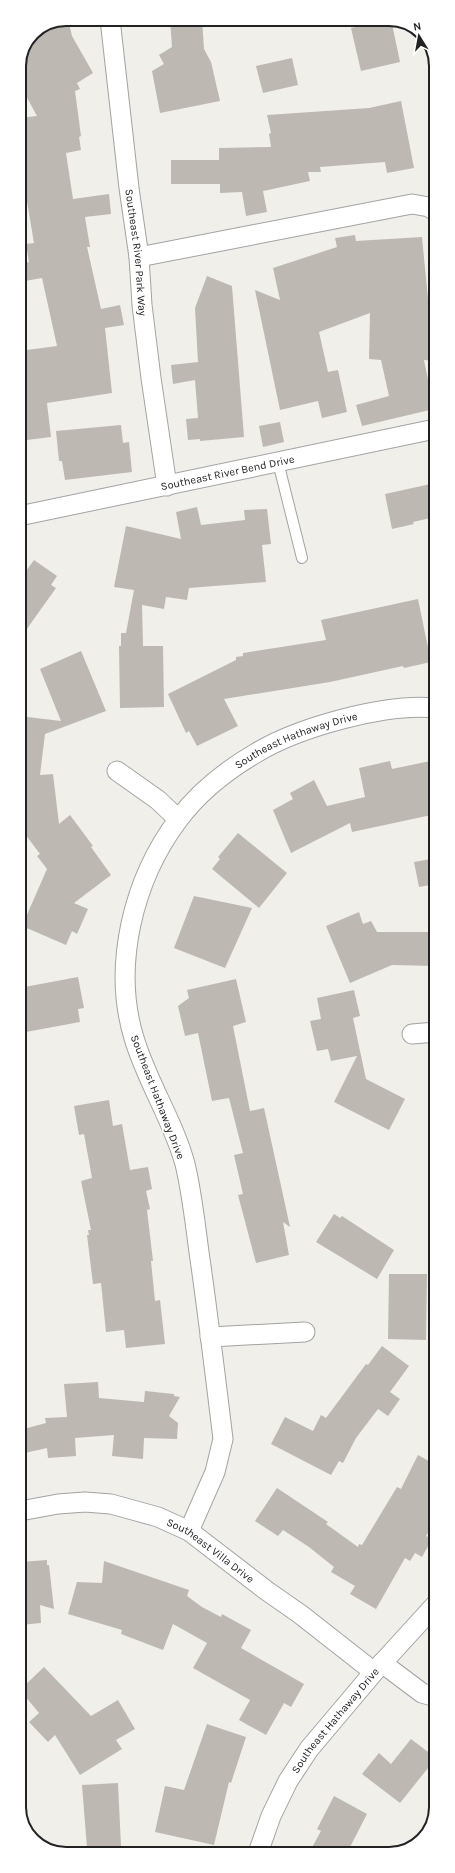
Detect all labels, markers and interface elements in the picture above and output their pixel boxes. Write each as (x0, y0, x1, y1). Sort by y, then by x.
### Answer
north arrow (399, 16, 439, 56)
text: N (412, 20, 422, 34)
street label: Southeast River Park Way (122, 188, 149, 317)
street label: Southeast River Bend Drive (160, 453, 296, 493)
street label: Southeast Hathaway Drive (232, 710, 359, 772)
street label: Southeast Hathaway Drive (128, 1033, 187, 1161)
street label: Southeast Villa Drive (164, 1516, 257, 1586)
street label: Southeast Hathaway Drive (289, 1665, 382, 1776)

